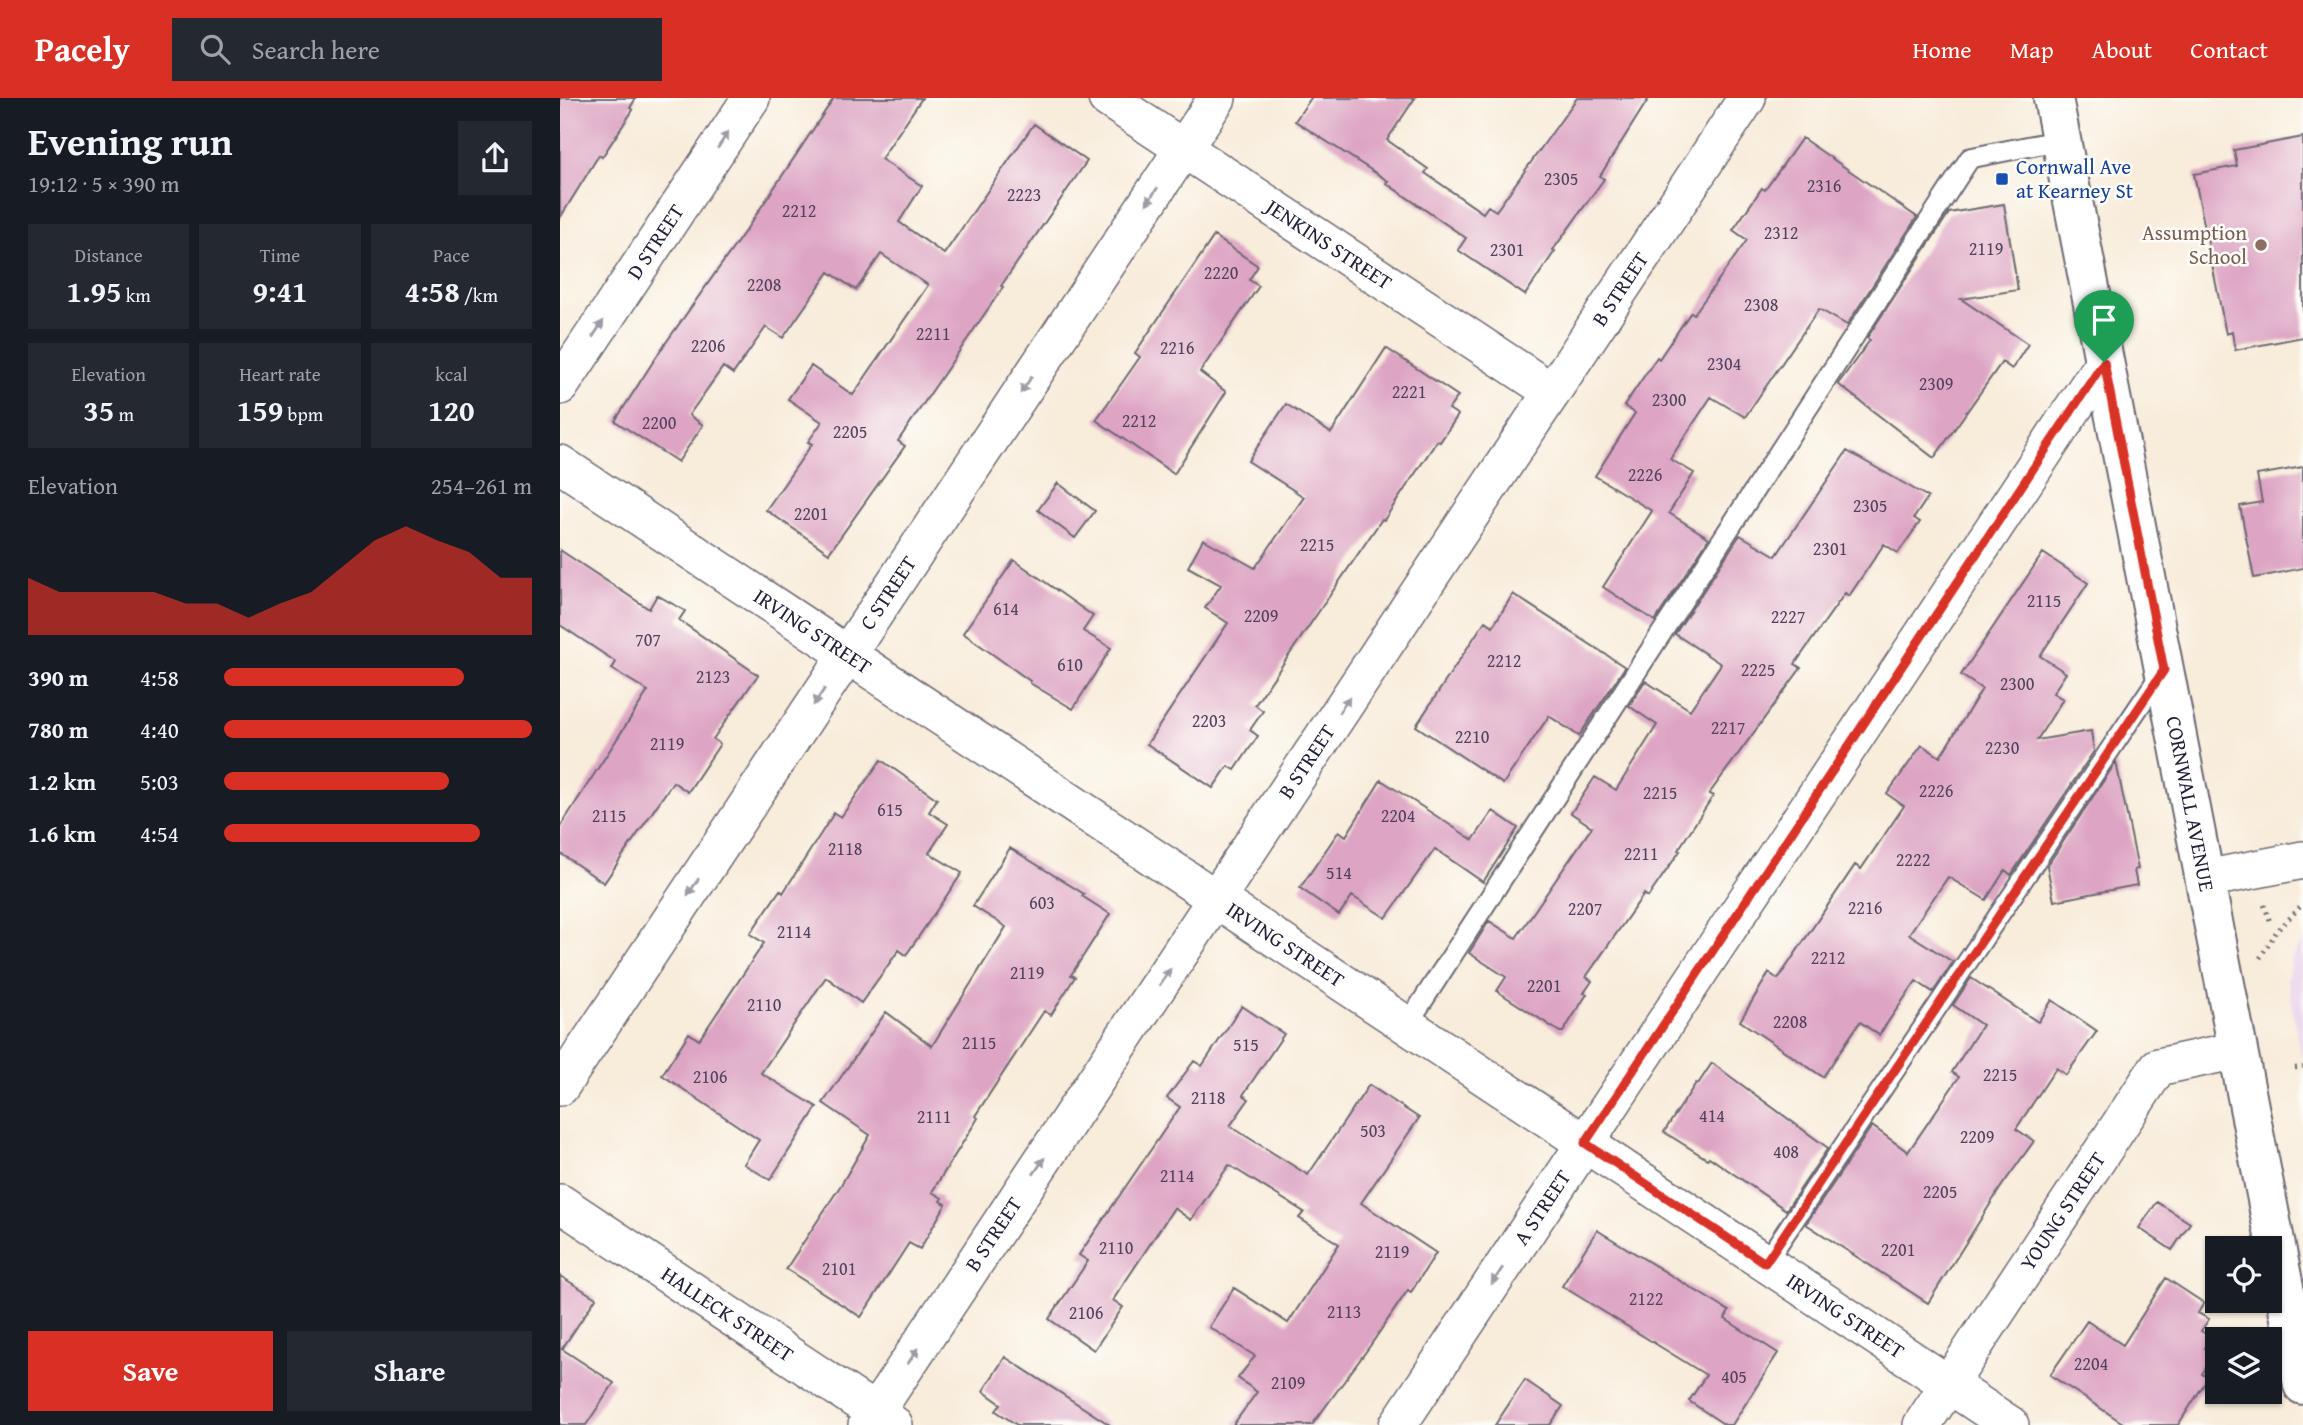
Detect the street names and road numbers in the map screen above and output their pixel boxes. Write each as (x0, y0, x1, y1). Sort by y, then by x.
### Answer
street label: JENKINS STREET (1257, 189, 1399, 297)
street label: D STREET (619, 198, 692, 285)
street label: B STREET (1584, 245, 1656, 332)
street label: C STREET (852, 549, 924, 636)
street label: IRVING STREET (748, 581, 878, 682)
street label: CORNWALL AVENUE (2158, 713, 2223, 894)
street label: B STREET (1270, 718, 1343, 805)
street label: IRVING STREET (1220, 894, 1351, 995)
street label: YOUNG STREET (2012, 1145, 2113, 1276)
street label: A STREET (1506, 1163, 1578, 1251)
street label: B STREET (957, 1190, 1029, 1277)
street label: HALLECK STREET (655, 1258, 800, 1369)
street label: IRVING STREET (1780, 1265, 1911, 1366)

